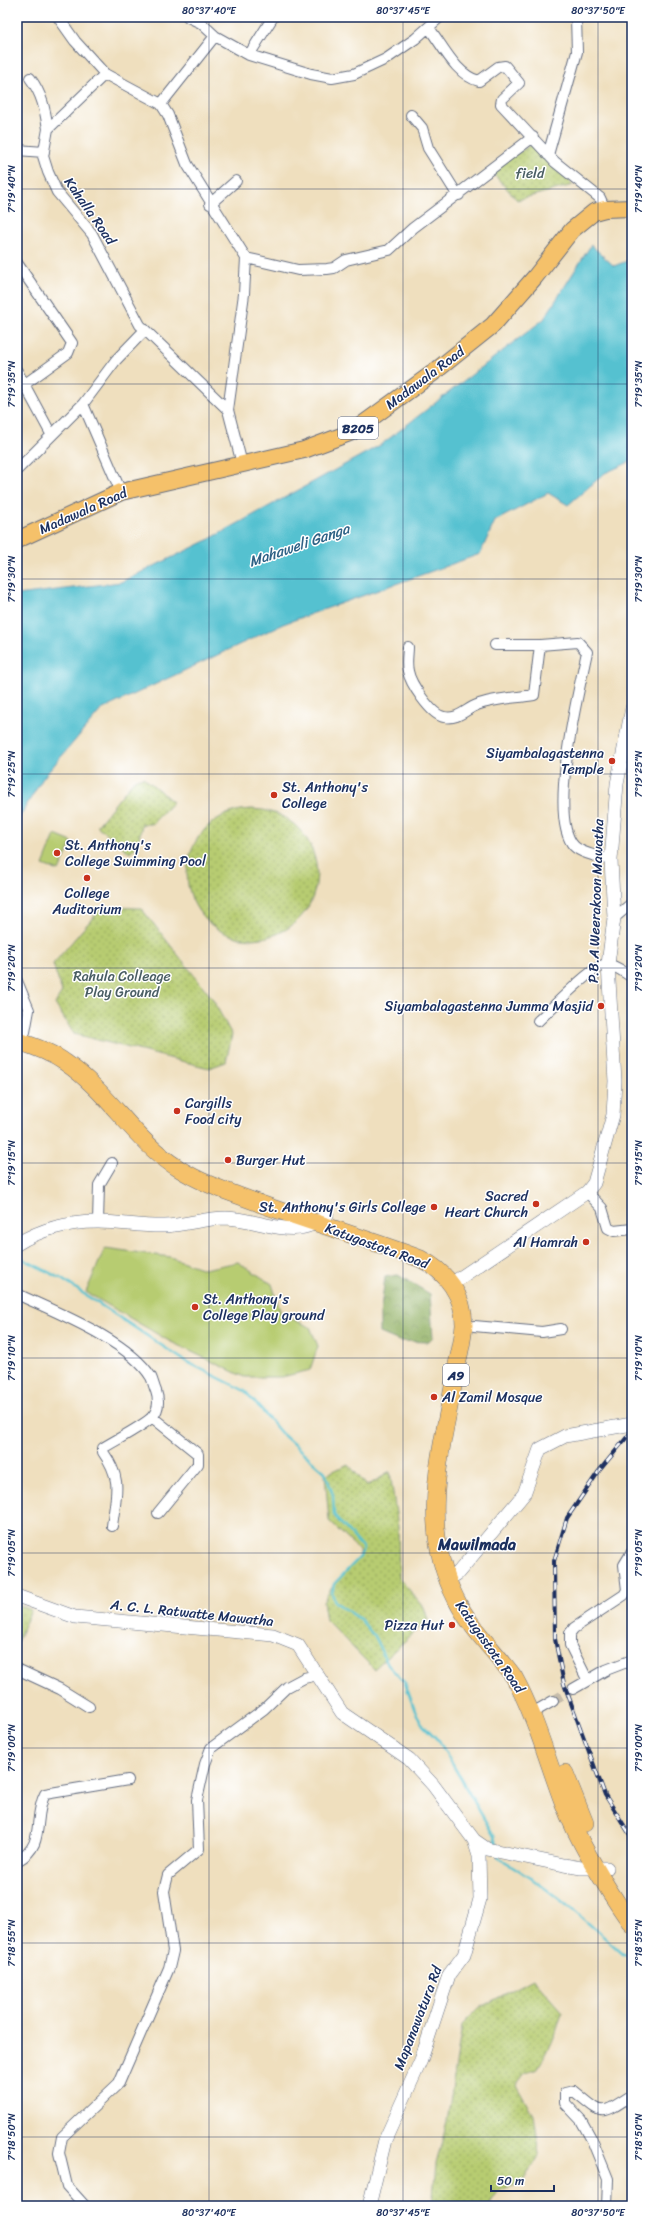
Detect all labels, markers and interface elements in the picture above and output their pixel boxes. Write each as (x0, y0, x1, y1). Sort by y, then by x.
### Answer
text: 80°37'40"E (182, 2, 237, 20)
text: 80°37'45"E (376, 2, 431, 20)
text: 80°37'50"E (571, 2, 626, 20)
park label: field (516, 161, 546, 186)
text: 7°19'40"N (3, 165, 21, 213)
text: 7°19'40"N (630, 165, 648, 213)
street label: Kahalla Road (57, 172, 124, 252)
street label: Madawala Road (380, 339, 471, 416)
text: 7°19'35"N (3, 361, 21, 407)
text: 7°19'35"N (630, 361, 648, 407)
road number: B205 (338, 417, 378, 439)
street label: Madawala Road (35, 480, 133, 542)
water label: Mahaweli Ganga (245, 515, 354, 574)
text: 7°19'30"N (3, 555, 21, 603)
text: 7°19'30"N (630, 555, 648, 603)
place label: Siyambalagastenna Temple (486, 741, 604, 782)
text: 7°19'25"N (3, 750, 21, 798)
text: 7°19'25"N (630, 750, 648, 798)
marker: Siyambalagastenna Temple (607, 756, 617, 766)
place label: St. Anthony's College (282, 775, 369, 816)
marker: St. Anthony's College (269, 790, 279, 800)
street label: P.B.A Weerakoon Mawatha (581, 818, 611, 984)
place label: St. Anthony's College Swimming Pool (65, 833, 207, 874)
marker: St. Anthony's College Swimming Pool (52, 848, 62, 858)
marker: College Auditorium (82, 873, 92, 883)
place label: College Auditorium (52, 881, 122, 922)
text: 7°19'20"N (3, 944, 21, 992)
text: 7°19'20"N (630, 944, 648, 992)
park label: Rahula Colleage Play Ground (73, 964, 171, 1005)
place label: Siyambalagastenna Jumma Masjid (384, 994, 595, 1019)
marker: Siyambalagastenna Jumma Masjid (596, 1001, 606, 1011)
place label: Cargills Food city (185, 1091, 242, 1132)
marker: Cargills Food city (172, 1106, 182, 1116)
text: 7°19'15"N (3, 1140, 21, 1186)
text: 7°19'15"N (630, 1140, 648, 1186)
place label: Burger Hut (236, 1148, 305, 1173)
marker: Burger Hut (223, 1155, 233, 1165)
place label: Sacred Heart Church (445, 1184, 530, 1225)
place label: St. Anthony's Girls College (259, 1195, 426, 1220)
marker: Sacred Heart Church (531, 1199, 541, 1209)
marker: St. Anthony's Girls College (429, 1202, 439, 1212)
street label: Katugastota Road (322, 1216, 434, 1277)
place label: Al Hamrah (512, 1230, 578, 1255)
marker: Al Hamrah (581, 1237, 591, 1247)
place label: St. Anthony's College Play ground (203, 1287, 326, 1328)
marker: St. Anthony's College Play ground (190, 1302, 200, 1312)
text: 7°19'10"N (3, 1335, 21, 1381)
text: 7°19'10"N (630, 1335, 648, 1381)
road number: A9 (443, 1364, 469, 1386)
place label: Al Zamil Mosque (441, 1385, 543, 1410)
marker: Al Zamil Mosque (429, 1392, 439, 1402)
text: 7°19'05"N (3, 1529, 21, 1577)
text: 7°19'05"N (630, 1529, 648, 1577)
district label: Mawilmada (437, 1530, 516, 1559)
street label: A. C. L. Ratwatte Mawatha (108, 1592, 275, 1634)
street label: Katugastota Road (449, 1595, 532, 1700)
place label: Pizza Hut (385, 1613, 445, 1638)
marker: Pizza Hut (447, 1620, 457, 1630)
text: 7°19'00"N (3, 1724, 21, 1772)
text: 7°19'00"N (630, 1724, 648, 1772)
text: 7°18'55"N (3, 1919, 21, 1967)
text: 7°18'55"N (630, 1919, 648, 1967)
street label: Mapanawatura Rd (387, 1961, 450, 2074)
text: 7°18'50"N (3, 2113, 21, 2161)
text: 7°18'50"N (630, 2113, 648, 2161)
scale bar (491, 2167, 554, 2193)
text: 50 m (497, 2170, 524, 2192)
text: 80°37'40"E (182, 2204, 237, 2222)
text: 80°37'45"E (376, 2204, 431, 2222)
text: 80°37'50"E (571, 2204, 626, 2222)

